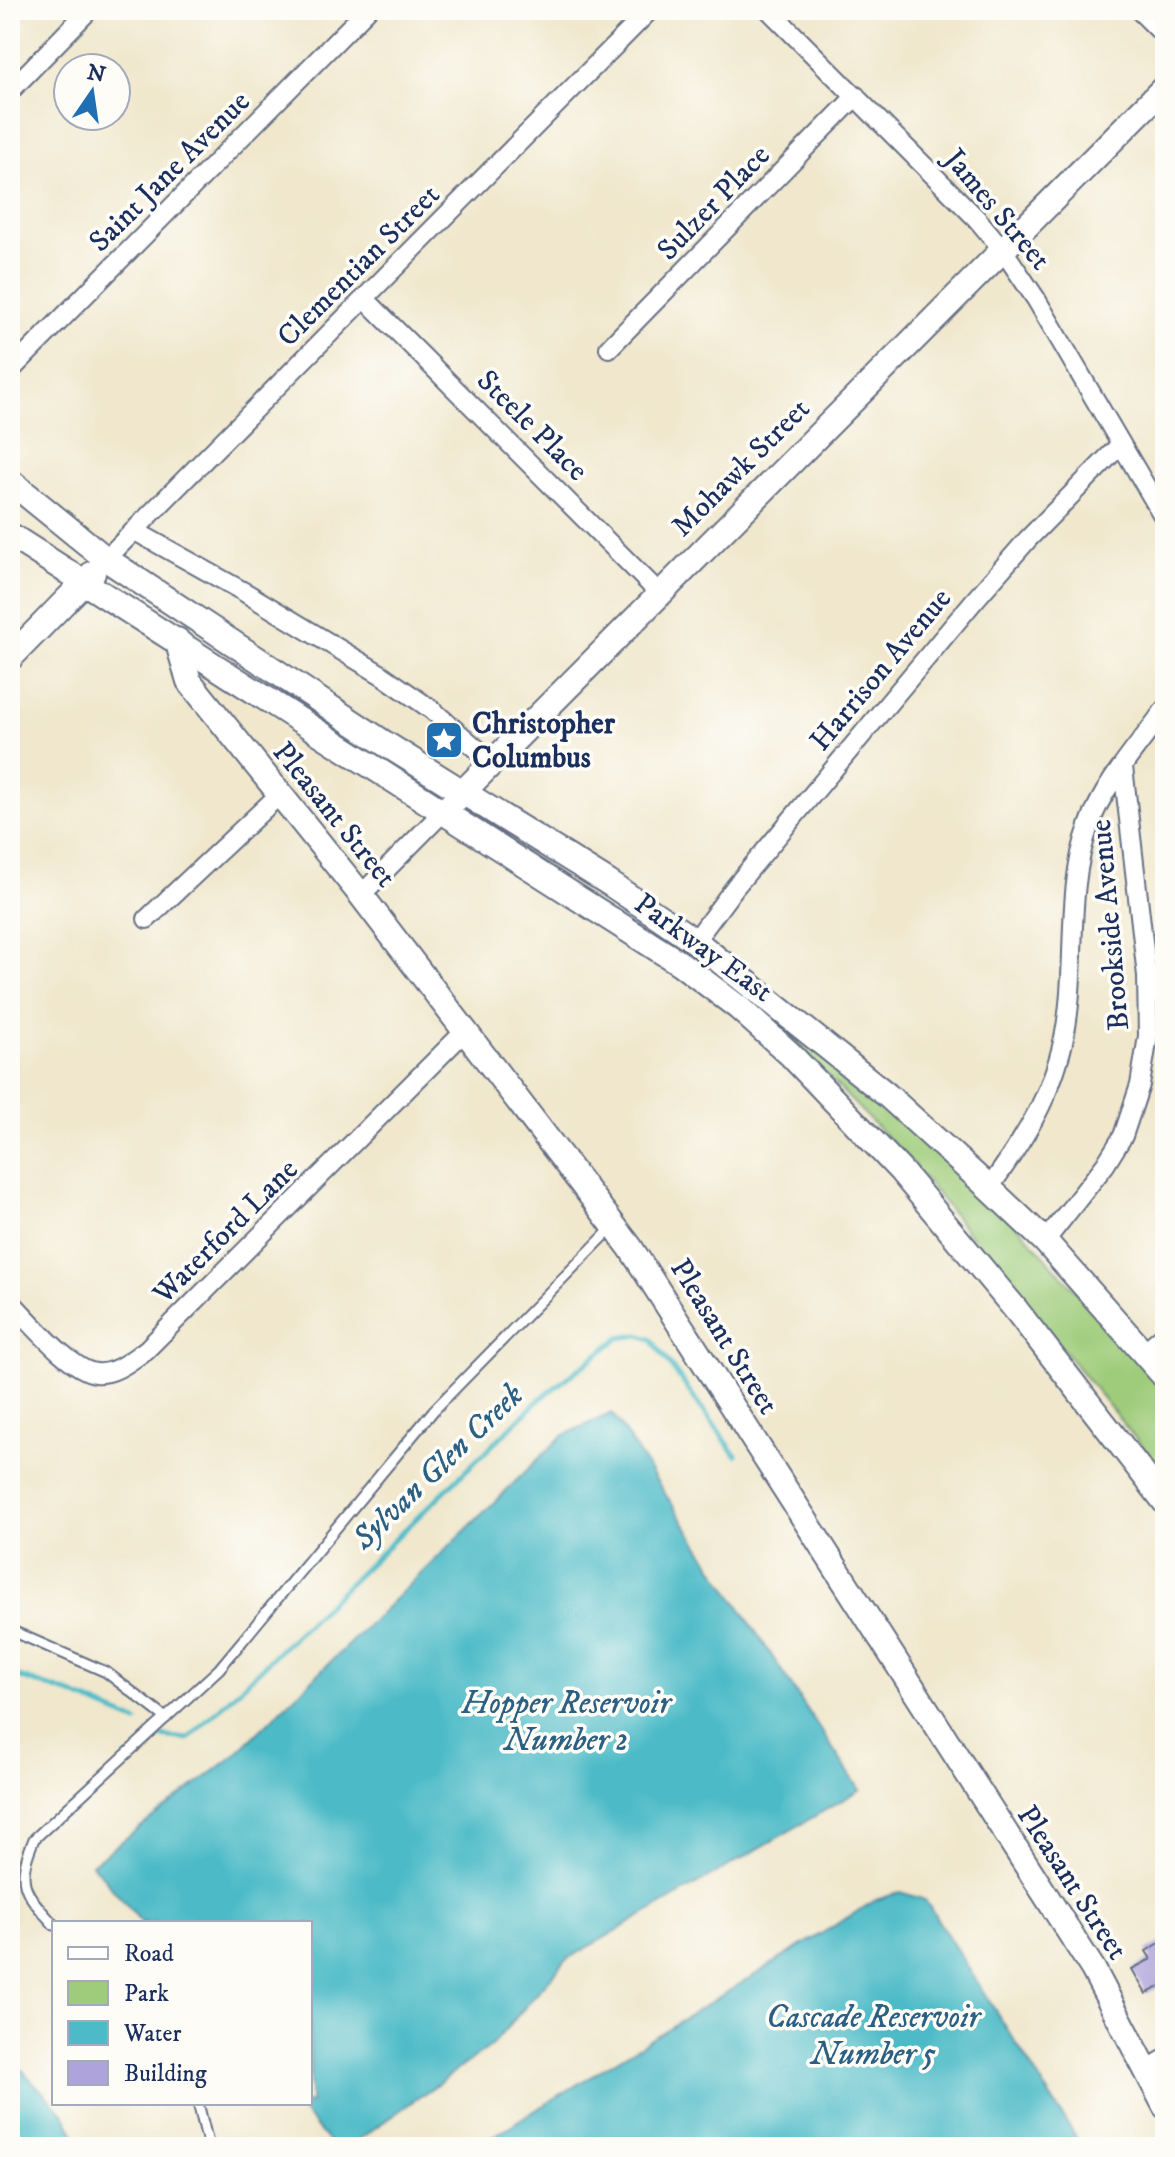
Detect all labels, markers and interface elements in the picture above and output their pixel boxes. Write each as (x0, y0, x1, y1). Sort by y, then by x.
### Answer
north arrow (52, 52, 132, 132)
text: N (84, 59, 108, 89)
street label: Saint Jane Avenue (82, 84, 258, 260)
street label: Sulzer Place (650, 137, 778, 269)
street label: James Street (934, 140, 1058, 278)
street label: Clementian Street (270, 177, 448, 355)
street label: Steele Place (469, 363, 595, 489)
street label: Mohawk Street (664, 391, 818, 545)
street label: Harrison Avenue (802, 581, 960, 759)
place label: Christopher Columbus (472, 706, 616, 777)
place icon: Christopher Columbus (423, 719, 465, 761)
street label: Pleasant Street (264, 735, 404, 895)
street label: Brookside Avenue (1083, 818, 1138, 1032)
street label: Parkway East (627, 886, 780, 1011)
street label: Waterford Lane (145, 1152, 306, 1313)
street label: Pleasant Street (661, 1252, 786, 1421)
water label: Sylvan Glen Creek (344, 1375, 533, 1560)
water label: Hopper Reservoir Number 2 (460, 1684, 673, 1761)
street label: Pleasant Street (1008, 1799, 1135, 1967)
legend (52, 1921, 312, 2105)
text: Road (124, 1939, 174, 1969)
text: Park (124, 1979, 169, 2009)
water label: Cascade Reservoir Number 5 (766, 1998, 983, 2075)
text: Water (123, 2019, 181, 2049)
text: Building (124, 2059, 207, 2089)

